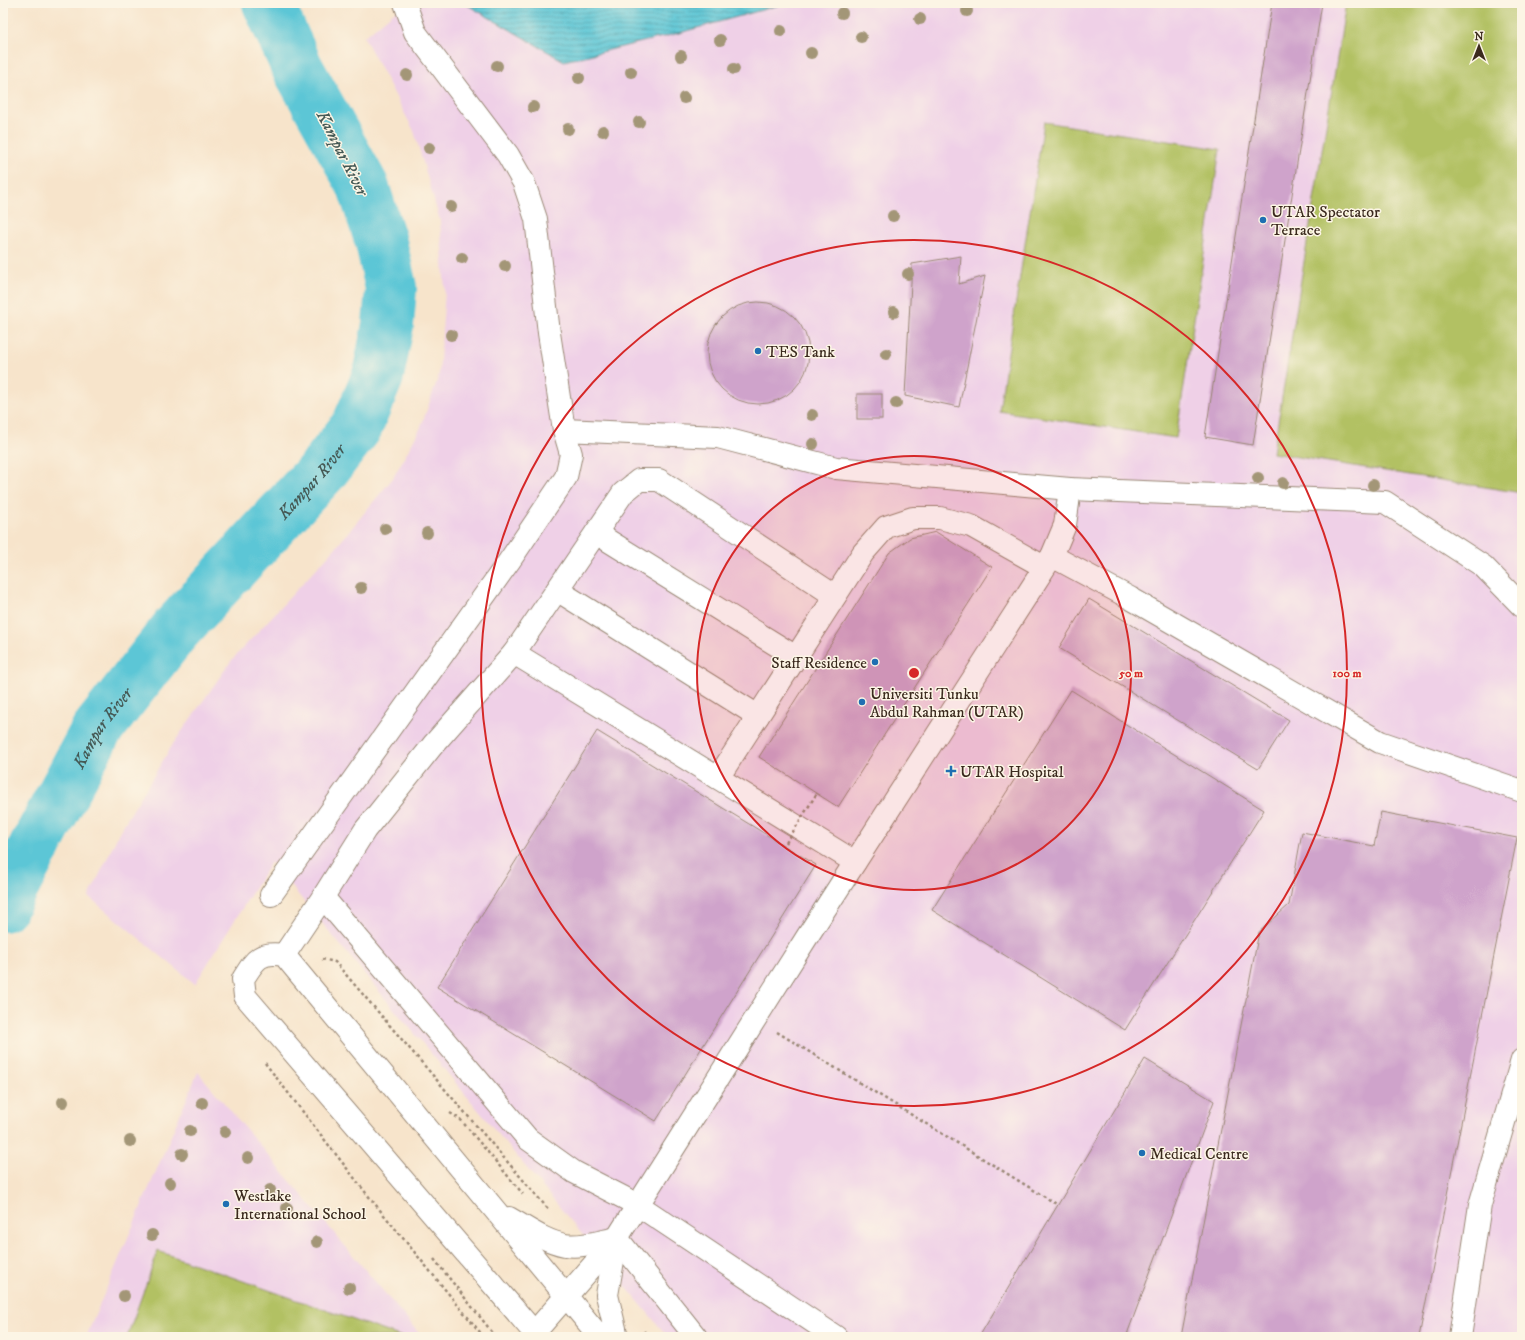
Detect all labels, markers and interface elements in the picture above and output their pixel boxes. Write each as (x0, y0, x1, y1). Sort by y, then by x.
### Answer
north arrow (1459, 26, 1499, 66)
text: N (1474, 30, 1484, 44)
water label: Kampar River (311, 106, 374, 202)
place label: UTAR Spectator Terrace (1271, 202, 1380, 240)
marker: UTAR Spectator Terrace (1258, 215, 1268, 225)
place label: TES Tank (766, 342, 835, 362)
marker: TES Tank (753, 346, 763, 356)
water label: Kampar River (272, 438, 352, 525)
place label: Staff Residence (771, 653, 867, 673)
marker: Staff Residence (870, 657, 880, 667)
centre of rings (907, 666, 921, 680)
text: 50 m (1118, 666, 1143, 681)
text: 100 m (1333, 666, 1361, 681)
water label: Kampar River (68, 682, 139, 773)
place label: Universiti Tunku Abdul Rahman (UTAR) (870, 684, 1024, 722)
marker: Universiti Tunku Abdul Rahman (UTAR) (857, 697, 867, 707)
place label: UTAR Hospital (960, 762, 1064, 782)
marker: UTAR Hospital (945, 765, 957, 777)
place label: Medical Centre (1150, 1144, 1249, 1164)
marker: Medical Centre (1137, 1148, 1147, 1158)
place label: Westlake International School (233, 1186, 366, 1224)
marker: Westlake International School (221, 1199, 231, 1209)

